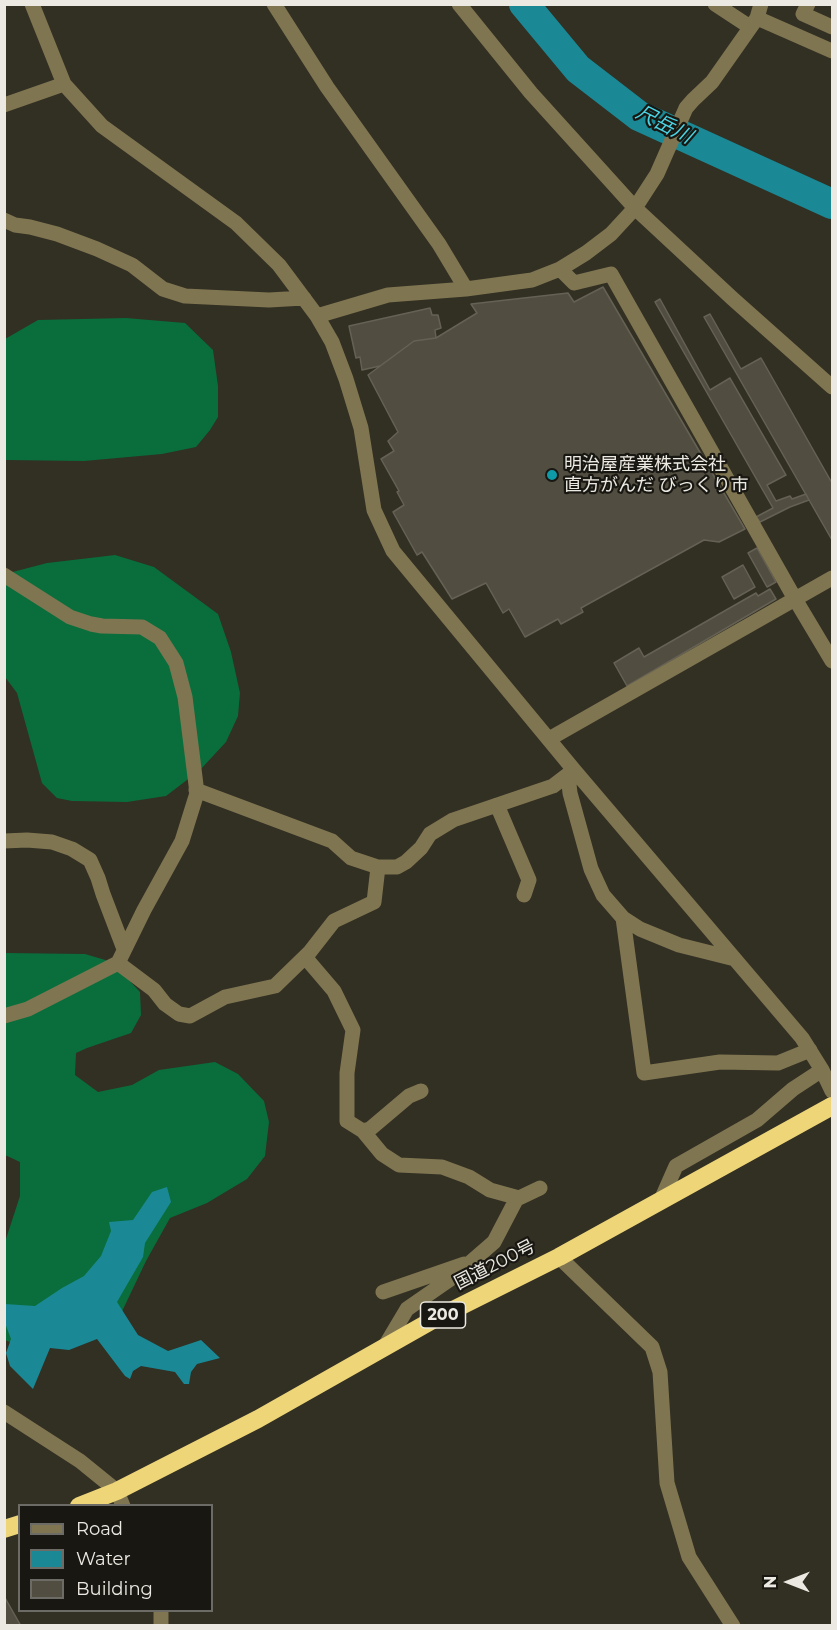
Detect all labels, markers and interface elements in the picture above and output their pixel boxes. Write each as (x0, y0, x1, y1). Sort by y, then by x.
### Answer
water label: 尺岳川 (632, 101, 696, 149)
place label: 明治屋産業株式会社 直方がんだ びっくり市 (564, 454, 749, 496)
marker: 明治屋産業株式会社 直方がんだ びっくり市 (545, 468, 559, 482)
street label: 国道200号 (451, 1235, 539, 1295)
road number: 200 (420, 1302, 466, 1328)
legend (18, 1504, 213, 1612)
text: Road (76, 1518, 123, 1540)
text: Water (76, 1548, 131, 1570)
north arrow (759, 1552, 819, 1612)
text: N (761, 1576, 780, 1588)
text: Building (76, 1578, 153, 1600)

